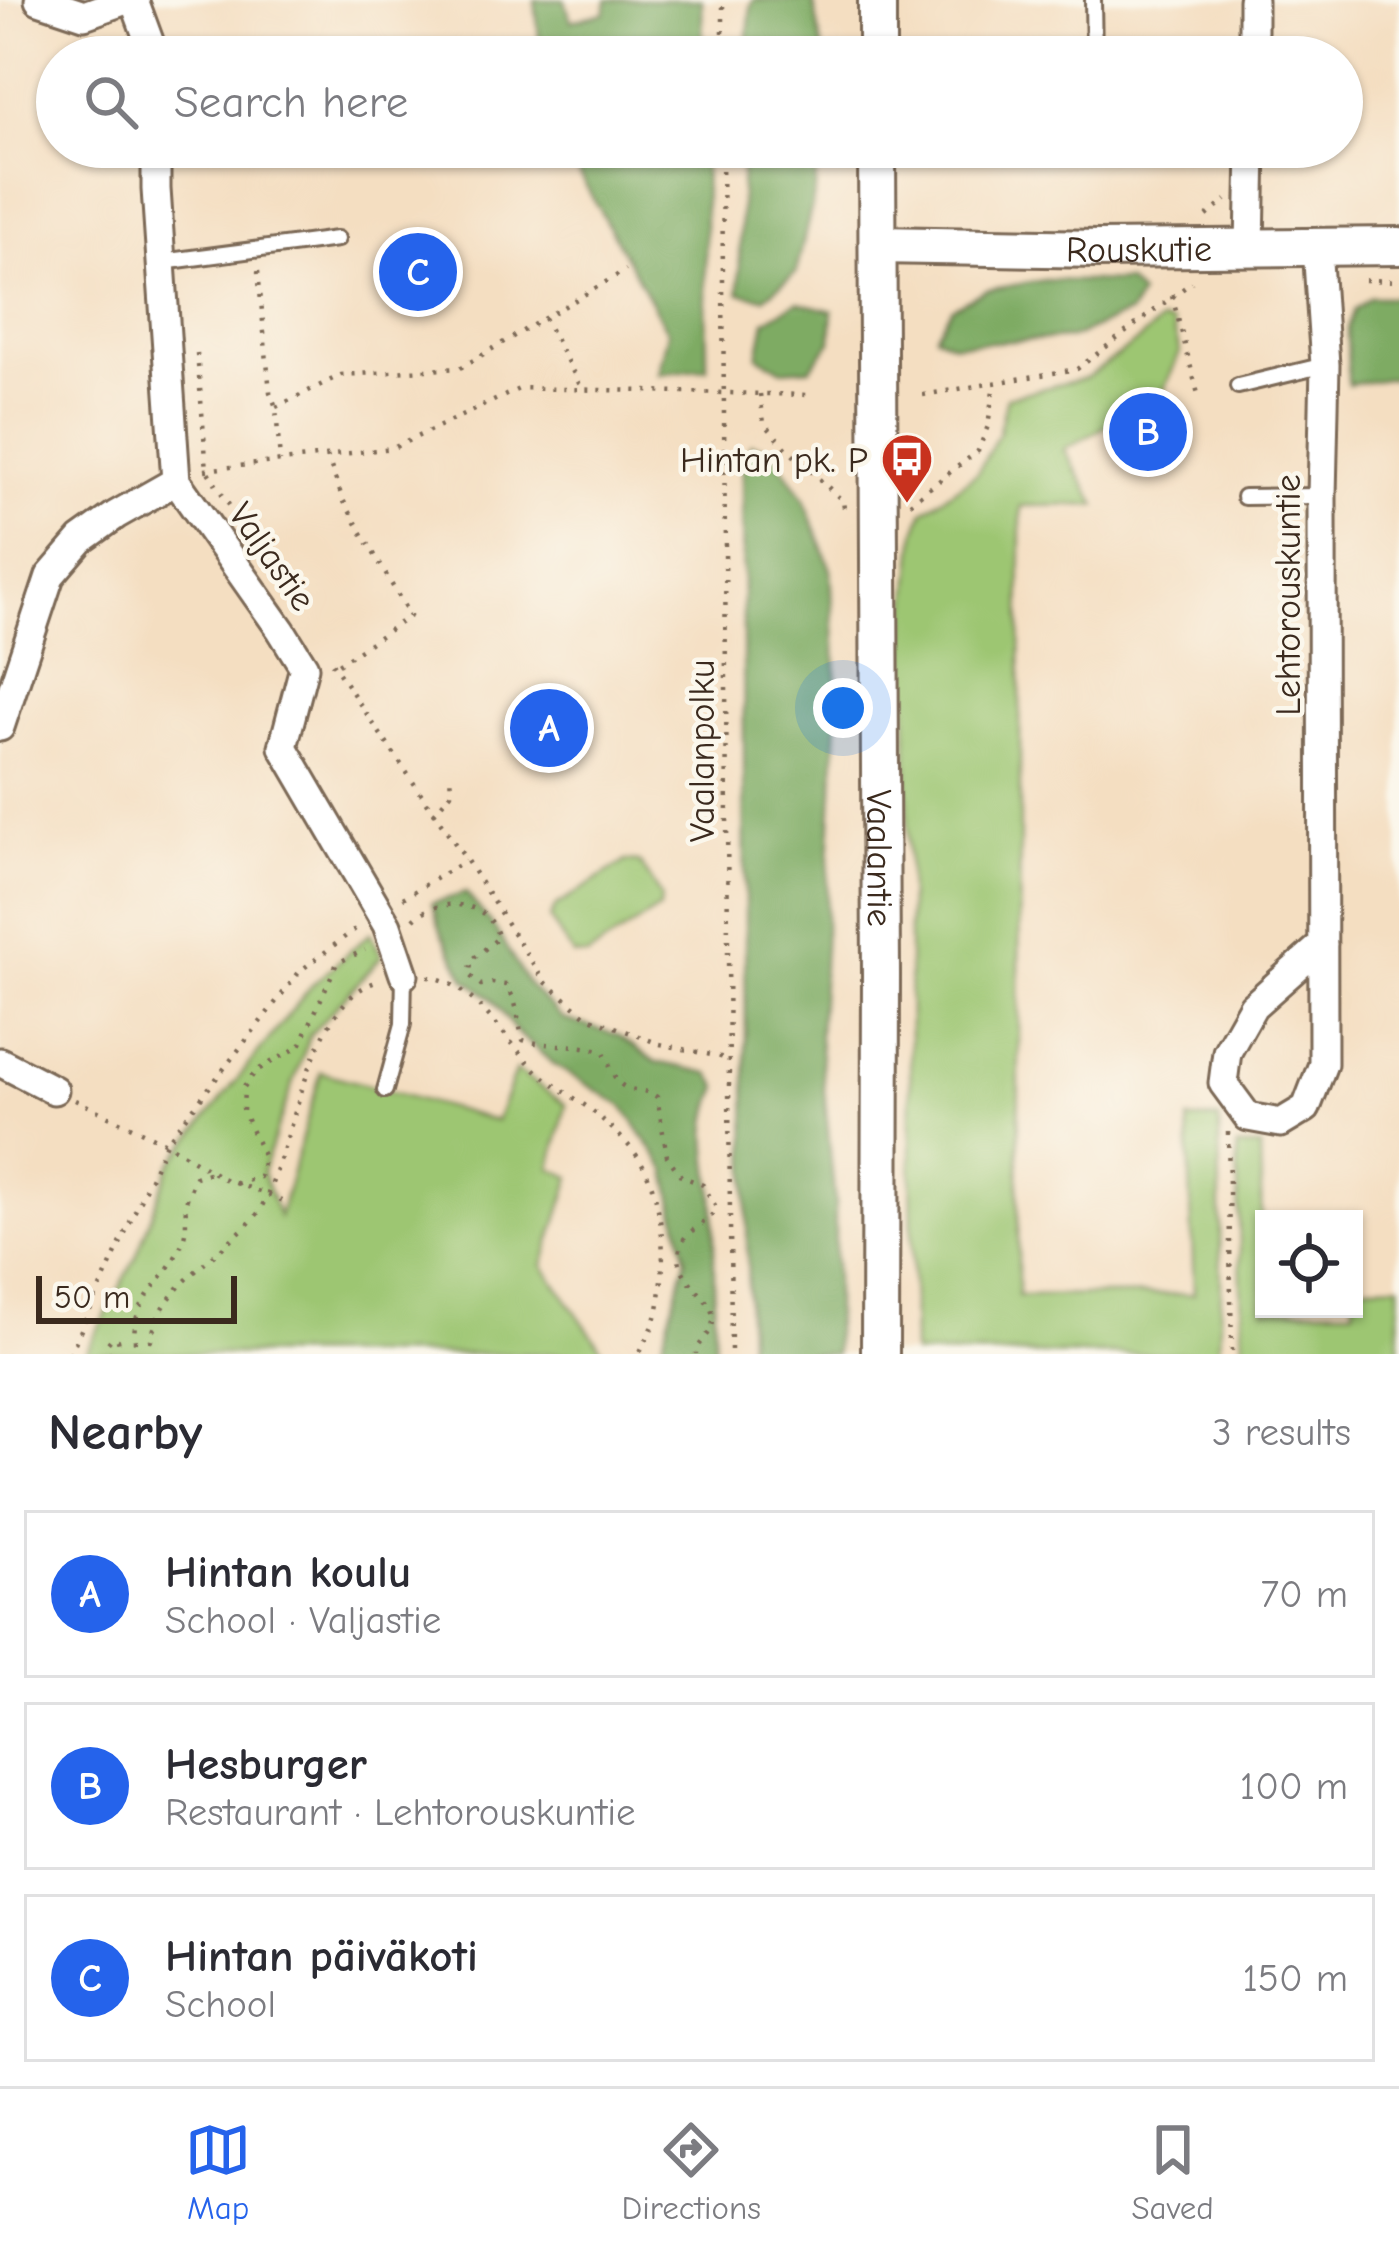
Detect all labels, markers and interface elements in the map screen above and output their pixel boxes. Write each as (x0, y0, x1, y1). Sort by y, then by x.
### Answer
search box (36, 36, 1363, 168)
icon: search (78, 69, 144, 135)
text: Search here (174, 76, 408, 128)
pin: C (379, 227, 457, 317)
street label: Rouskutie (1066, 229, 1212, 271)
pin: B (1109, 387, 1187, 477)
bus stop icon: Hintan pk. P (879, 431, 935, 505)
place label: Hintan pk. P (680, 440, 868, 481)
street label: Lehtorouskuntie (1268, 474, 1309, 716)
street label: Valjastie (220, 495, 324, 619)
street label: Vaalanpolku (682, 660, 723, 842)
your location (813, 678, 873, 738)
pin: A (510, 683, 588, 773)
street label: Vaalantie (858, 789, 900, 927)
map controls (1255, 1210, 1363, 1318)
button: locate (1255, 1210, 1363, 1318)
scale bar (36, 1270, 237, 1323)
text: 50 m (54, 1278, 130, 1316)
text: Nearby (48, 1403, 202, 1462)
text: 3 results (1212, 1410, 1351, 1455)
text: Hintan koulu (165, 1546, 411, 1598)
text: A (79, 1572, 101, 1617)
text: 70 m (1261, 1572, 1348, 1617)
text: School · Valjastie (165, 1598, 441, 1643)
text: Hesburger (165, 1738, 367, 1790)
text: B (78, 1764, 102, 1809)
text: 100 m (1240, 1764, 1348, 1809)
text: Restaurant · Lehtorouskuntie (165, 1790, 636, 1835)
text: Hintan päiväkoti (165, 1930, 478, 1982)
text: C (78, 1956, 102, 2001)
text: 150 m (1242, 1956, 1348, 2001)
text: School (165, 1982, 276, 2027)
tab: Map (185, 2117, 251, 2227)
tab: Directions (622, 2117, 761, 2227)
tab: Saved (1131, 2117, 1214, 2227)

